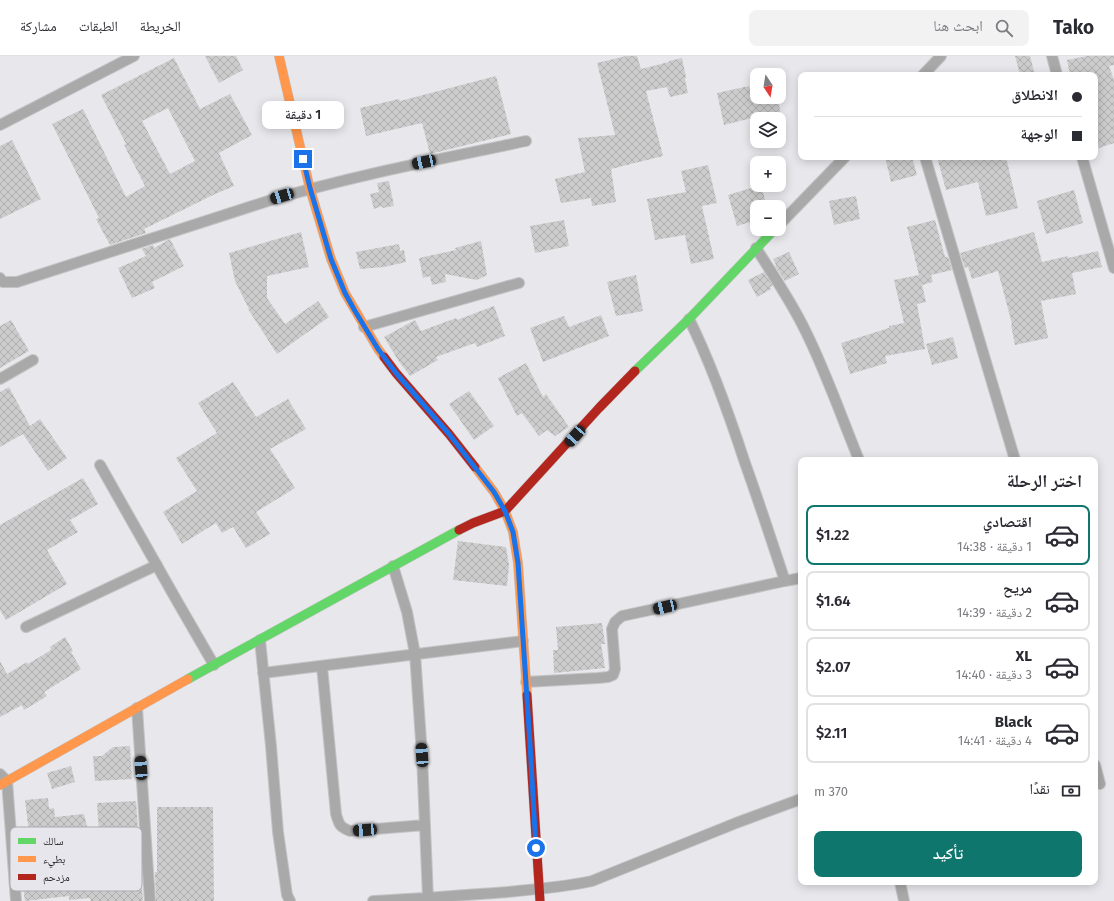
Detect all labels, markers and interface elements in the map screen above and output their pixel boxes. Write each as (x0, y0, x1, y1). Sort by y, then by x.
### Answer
search box (749, 10, 1029, 46)
text: Tako (1053, 16, 1094, 39)
text: ابحث هنا (933, 17, 983, 35)
icon: search (993, 17, 1015, 39)
text: مشاركة (20, 18, 57, 35)
text: الطبقات (79, 18, 118, 35)
text: الخريطة (140, 18, 181, 35)
north arrow (750, 68, 786, 104)
map controls (750, 68, 786, 236)
text: الانطلاق (1012, 86, 1058, 104)
callout: 1 دقيقة (262, 101, 344, 129)
text: 1 دقيقة (285, 107, 321, 122)
button: layers (750, 112, 786, 148)
text: الوجهة (1020, 125, 1058, 143)
route end (294, 150, 312, 168)
car (411, 154, 437, 170)
button: + (750, 156, 786, 192)
car (269, 187, 295, 205)
button: − (750, 200, 786, 236)
car (563, 423, 587, 449)
text: اختر الرحلة (1007, 470, 1082, 492)
text: اقتصادي (983, 513, 1032, 531)
icon: car (1044, 517, 1080, 553)
text: $1.22 (816, 526, 849, 544)
text: 1 دقيقة · 14:38 (957, 539, 1032, 554)
text: مريح (1003, 579, 1032, 597)
icon: car (1044, 583, 1080, 619)
text: $1.64 (816, 592, 851, 610)
car (652, 598, 678, 616)
text: 2 دقيقة · 14:39 (957, 605, 1032, 620)
text: XL (1016, 647, 1032, 665)
icon: car (1044, 649, 1080, 685)
text: $2.07 (816, 658, 850, 676)
text: 3 دقيقة · 14:40 (956, 667, 1032, 682)
text: Black (995, 713, 1032, 731)
icon: car (1044, 715, 1080, 751)
text: $2.11 (816, 724, 847, 742)
text: 4 دقيقة · 14:41 (958, 733, 1032, 748)
car (415, 743, 429, 767)
car (134, 756, 148, 780)
text: نقدًا (1029, 780, 1050, 798)
icon: cash (1060, 780, 1082, 802)
text: 370 m (814, 784, 848, 799)
car (353, 823, 377, 837)
legend (10, 827, 142, 891)
button: تأكيد (814, 831, 1082, 877)
text: سالك (43, 835, 63, 848)
route start (527, 839, 545, 857)
text: بطيء (43, 853, 65, 868)
text: مزدحم (43, 871, 70, 885)

